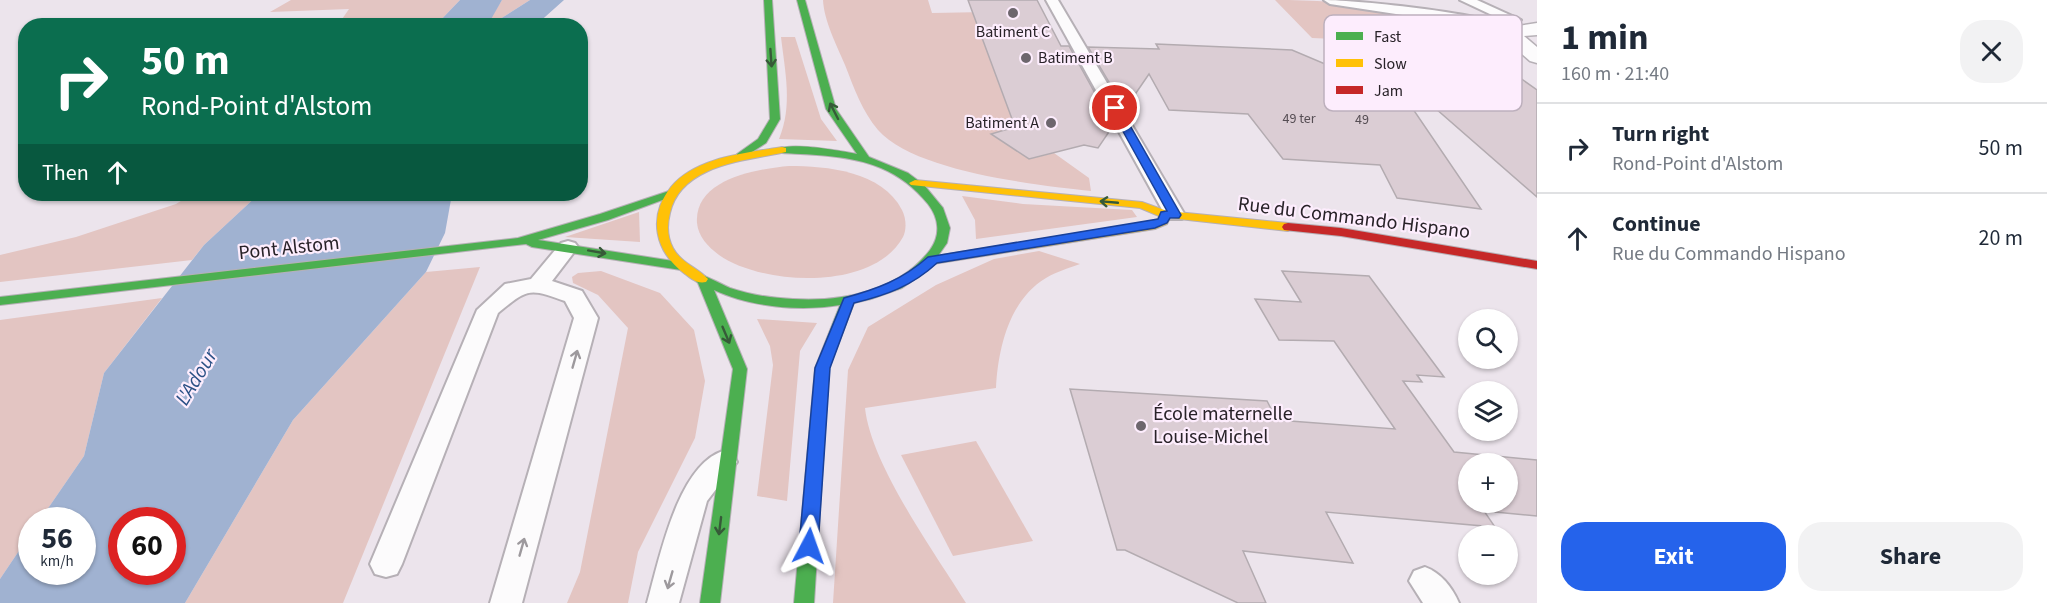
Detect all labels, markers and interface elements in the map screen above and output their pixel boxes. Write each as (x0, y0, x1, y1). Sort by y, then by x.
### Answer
marker: Batiment C (1006, 6, 1020, 20)
text: 1 min (1561, 12, 1649, 63)
legend (1324, 15, 1522, 111)
button: close (1960, 20, 2023, 83)
place label: Batiment C (976, 21, 1050, 43)
text: Fast (1374, 26, 1402, 48)
text: 50 m (141, 31, 230, 91)
icon: right (42, 42, 120, 120)
place label: Batiment B (1038, 47, 1113, 69)
one-way arrow (766, 48, 777, 68)
marker: Batiment B (1019, 51, 1033, 65)
text: Slow (1374, 53, 1407, 75)
text: 160 m · 21:40 (1561, 60, 1669, 88)
text: Jam (1374, 80, 1403, 102)
pin (1089, 82, 1140, 133)
text: Rond-Point d'Alstom (141, 87, 372, 126)
icon: arrive (1098, 91, 1131, 124)
one-way arrow (828, 102, 839, 120)
house number: 49 ter (1282, 109, 1316, 129)
house number: 49 (1355, 110, 1369, 130)
place label: Batiment A (965, 112, 1039, 134)
marker: Batiment A (1044, 116, 1058, 130)
text: Turn right (1612, 118, 1709, 150)
icon: right (1561, 132, 1594, 165)
text: 50 m (1978, 132, 2023, 164)
text: Rond-Point d'Alstom (1612, 150, 1783, 178)
icon: ahead (101, 156, 134, 189)
text: Then (42, 157, 89, 189)
street label: Rue du Commando Hispano (1236, 190, 1472, 246)
one-way arrow (1099, 196, 1119, 207)
text: Continue (1612, 208, 1701, 240)
icon: ahead (1561, 222, 1594, 255)
text: 20 m (1978, 222, 2023, 254)
street label: Pont Alstom (237, 229, 341, 267)
text: Rue du Commando Hispano (1612, 240, 1846, 268)
one-way arrow (587, 247, 607, 258)
map controls (1458, 309, 1518, 585)
button: search (1458, 309, 1518, 369)
one-way arrow (721, 326, 732, 344)
water label: L'Adour (167, 342, 225, 411)
one-way arrow (569, 350, 581, 369)
button: layers (1458, 381, 1518, 441)
place label: École maternelle Louise-Michel (1153, 400, 1293, 451)
marker: École maternelle Louise-Michel (1134, 419, 1148, 433)
button: + (1458, 453, 1518, 513)
speed limit sign: 60 (108, 507, 186, 585)
position arrow (777, 514, 841, 578)
one-way arrow (715, 516, 726, 536)
text: 56 (41, 517, 73, 560)
button: Exit (1561, 522, 1786, 591)
button: Share (1798, 522, 2023, 591)
button: − (1458, 525, 1518, 585)
one-way arrow (517, 538, 528, 557)
text: km/h (40, 551, 74, 572)
one-way arrow (664, 570, 675, 589)

